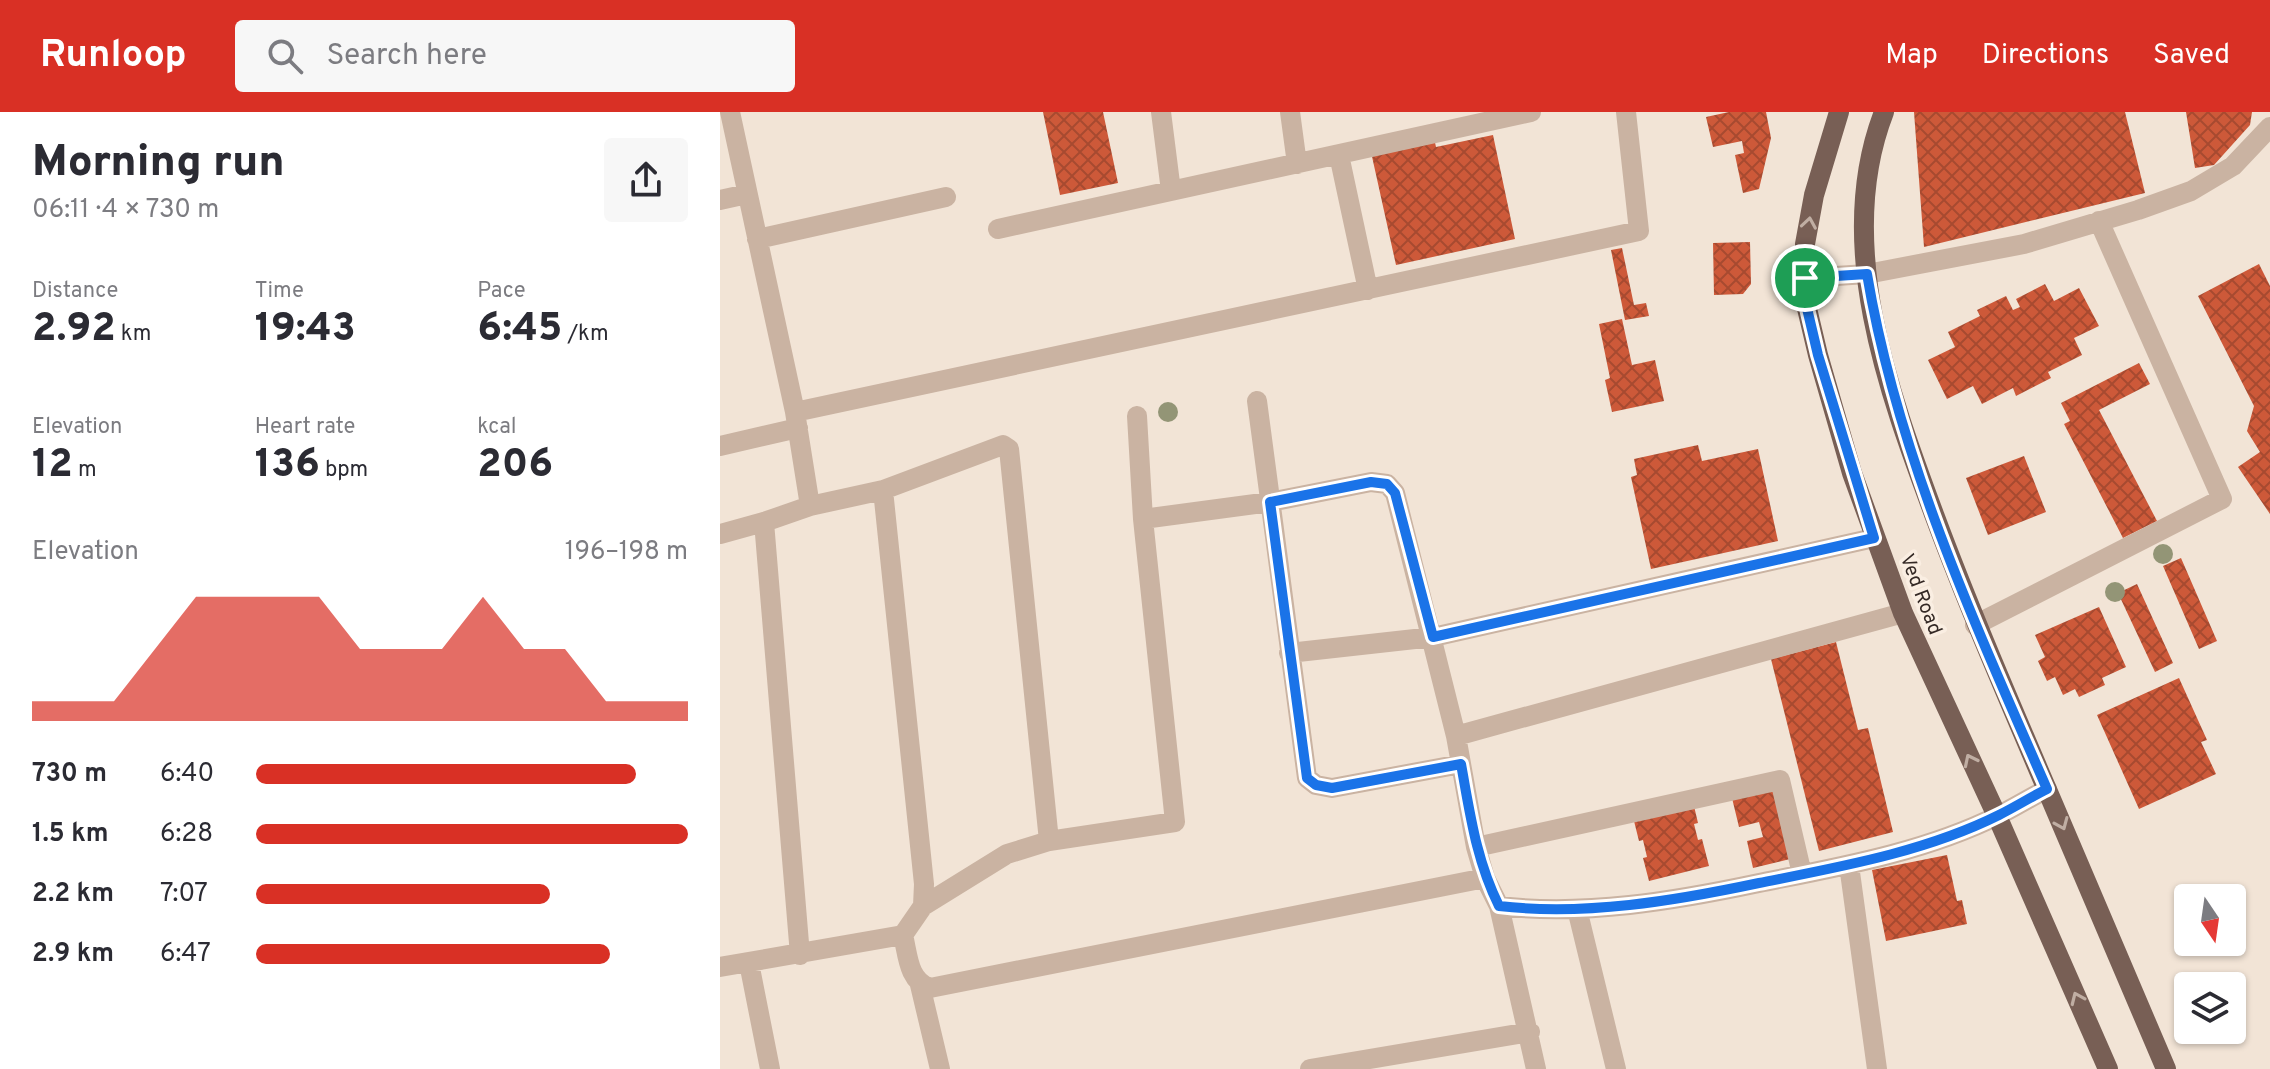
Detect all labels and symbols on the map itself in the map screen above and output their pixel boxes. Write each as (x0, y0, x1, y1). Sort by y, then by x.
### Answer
one-way arrow (1800, 216, 1817, 230)
pin (1771, 244, 1839, 312)
street label: Ved Road (1893, 551, 1947, 639)
one-way arrow (1964, 754, 1980, 769)
one-way arrow (2052, 817, 2069, 831)
north arrow (2174, 884, 2246, 956)
one-way arrow (2070, 991, 2086, 1006)

